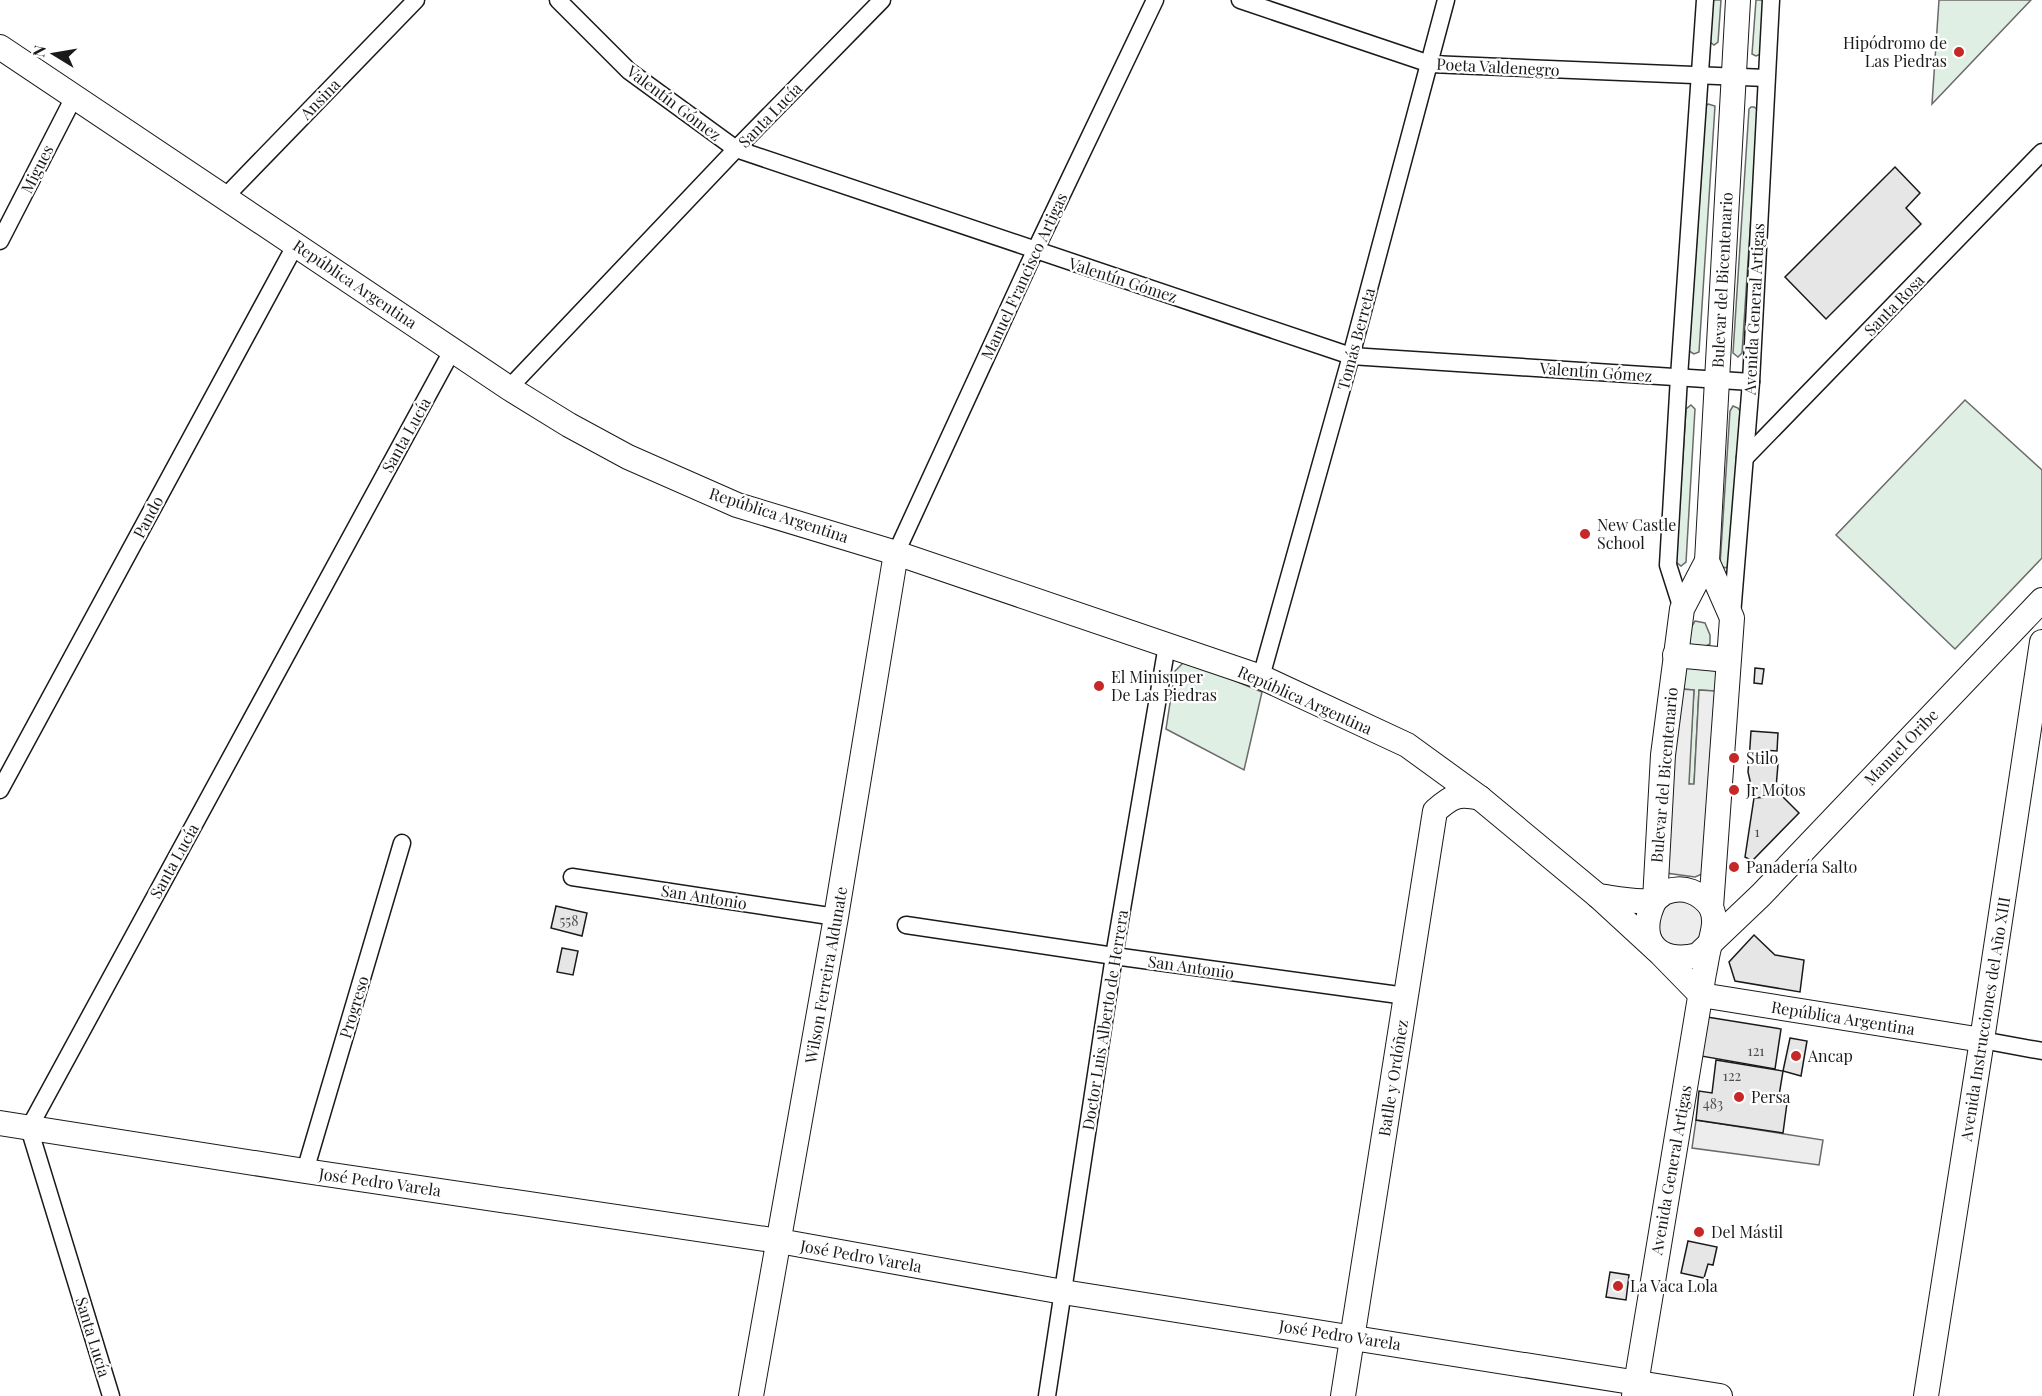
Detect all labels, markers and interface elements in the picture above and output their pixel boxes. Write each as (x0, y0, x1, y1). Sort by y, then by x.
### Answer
north arrow (24, 24, 84, 84)
place label: Hipódromo de Las Piedras (1843, 32, 1947, 71)
text: N (27, 43, 50, 59)
marker: Hipódromo de Las Piedras (1952, 45, 1966, 59)
street label: Poeta Valdenegro (1436, 53, 1560, 80)
street label: Valentín Gómez (622, 60, 726, 145)
street label: Ansina (294, 74, 344, 124)
street label: Santa Lucía (733, 78, 806, 152)
street label: Migues (15, 141, 58, 197)
street label: Manuel Francisco Artigas (976, 189, 1071, 363)
street label: Bulevar del Bicentenario (1706, 191, 1737, 368)
street label: Avenida General Artigas (1738, 222, 1768, 397)
street label: República Argentina (289, 234, 421, 333)
street label: Valentín Gómez (1065, 252, 1180, 307)
street label: Santa Rosa (1859, 269, 1928, 340)
street label: Tomás Berreta (1332, 285, 1379, 392)
street label: Valentín Gómez (1538, 357, 1653, 386)
street label: Santa Lucía (376, 393, 435, 476)
street label: República Argentina (707, 482, 851, 547)
street label: Pando (128, 492, 167, 541)
place label: New Castle School (1597, 514, 1676, 553)
marker: New Castle School (1578, 527, 1592, 541)
street label: República Argentina (1235, 660, 1376, 739)
place label: El Minisuper De Las Piedras (1111, 666, 1217, 705)
marker: El Minisuper De Las Piedras (1092, 679, 1106, 693)
street label: Bulevar del Bicentenario (1645, 686, 1682, 864)
street label: Manuel Oribe (1859, 704, 1942, 789)
place label: Stilo (1746, 747, 1778, 768)
marker: Stilo (1727, 751, 1741, 765)
place label: Jr Motos (1745, 779, 1806, 800)
marker: Jr Motos (1727, 783, 1741, 797)
street label: Santa Lucía (144, 819, 203, 902)
house number: 1 (1754, 822, 1760, 841)
place label: Panadería Salto (1746, 856, 1858, 877)
marker: Panadería Salto (1727, 860, 1741, 874)
street label: San Antonio (660, 879, 749, 914)
street label: Wilson Ferreira Aldunate (799, 885, 851, 1066)
street label: Avenida Instrucciones del Año XIII (1955, 895, 2014, 1144)
street label: Doctor Luis Alberto de Herrera (1077, 908, 1132, 1132)
house number: 558 (560, 911, 578, 930)
street label: San Antonio (1147, 950, 1236, 983)
street label: Progreso (334, 973, 373, 1041)
street label: República Argentina (1770, 996, 1916, 1039)
street label: Batlle y Ordóñez (1373, 1018, 1412, 1138)
house number: 121 (1747, 1041, 1765, 1060)
place label: Ancap (1807, 1045, 1853, 1066)
marker: Ancap (1789, 1049, 1803, 1063)
house number: 122 (1723, 1066, 1742, 1085)
street label: Avenida General Artigas (1645, 1083, 1696, 1258)
place label: Persa (1751, 1086, 1791, 1107)
marker: Persa (1732, 1090, 1746, 1104)
house number: 483 (1703, 1094, 1723, 1113)
street label: José Pedro Varela (317, 1162, 442, 1200)
place label: Del Mástil (1711, 1221, 1784, 1242)
marker: Del Mástil (1692, 1225, 1706, 1239)
street label: José Pedro Varela (798, 1234, 924, 1277)
place label: La Vaca Lola (1630, 1275, 1718, 1296)
marker: La Vaca Lola (1611, 1279, 1625, 1293)
street label: Santa Lucía (71, 1294, 116, 1380)
street label: José Pedro Varela (1277, 1314, 1403, 1355)

